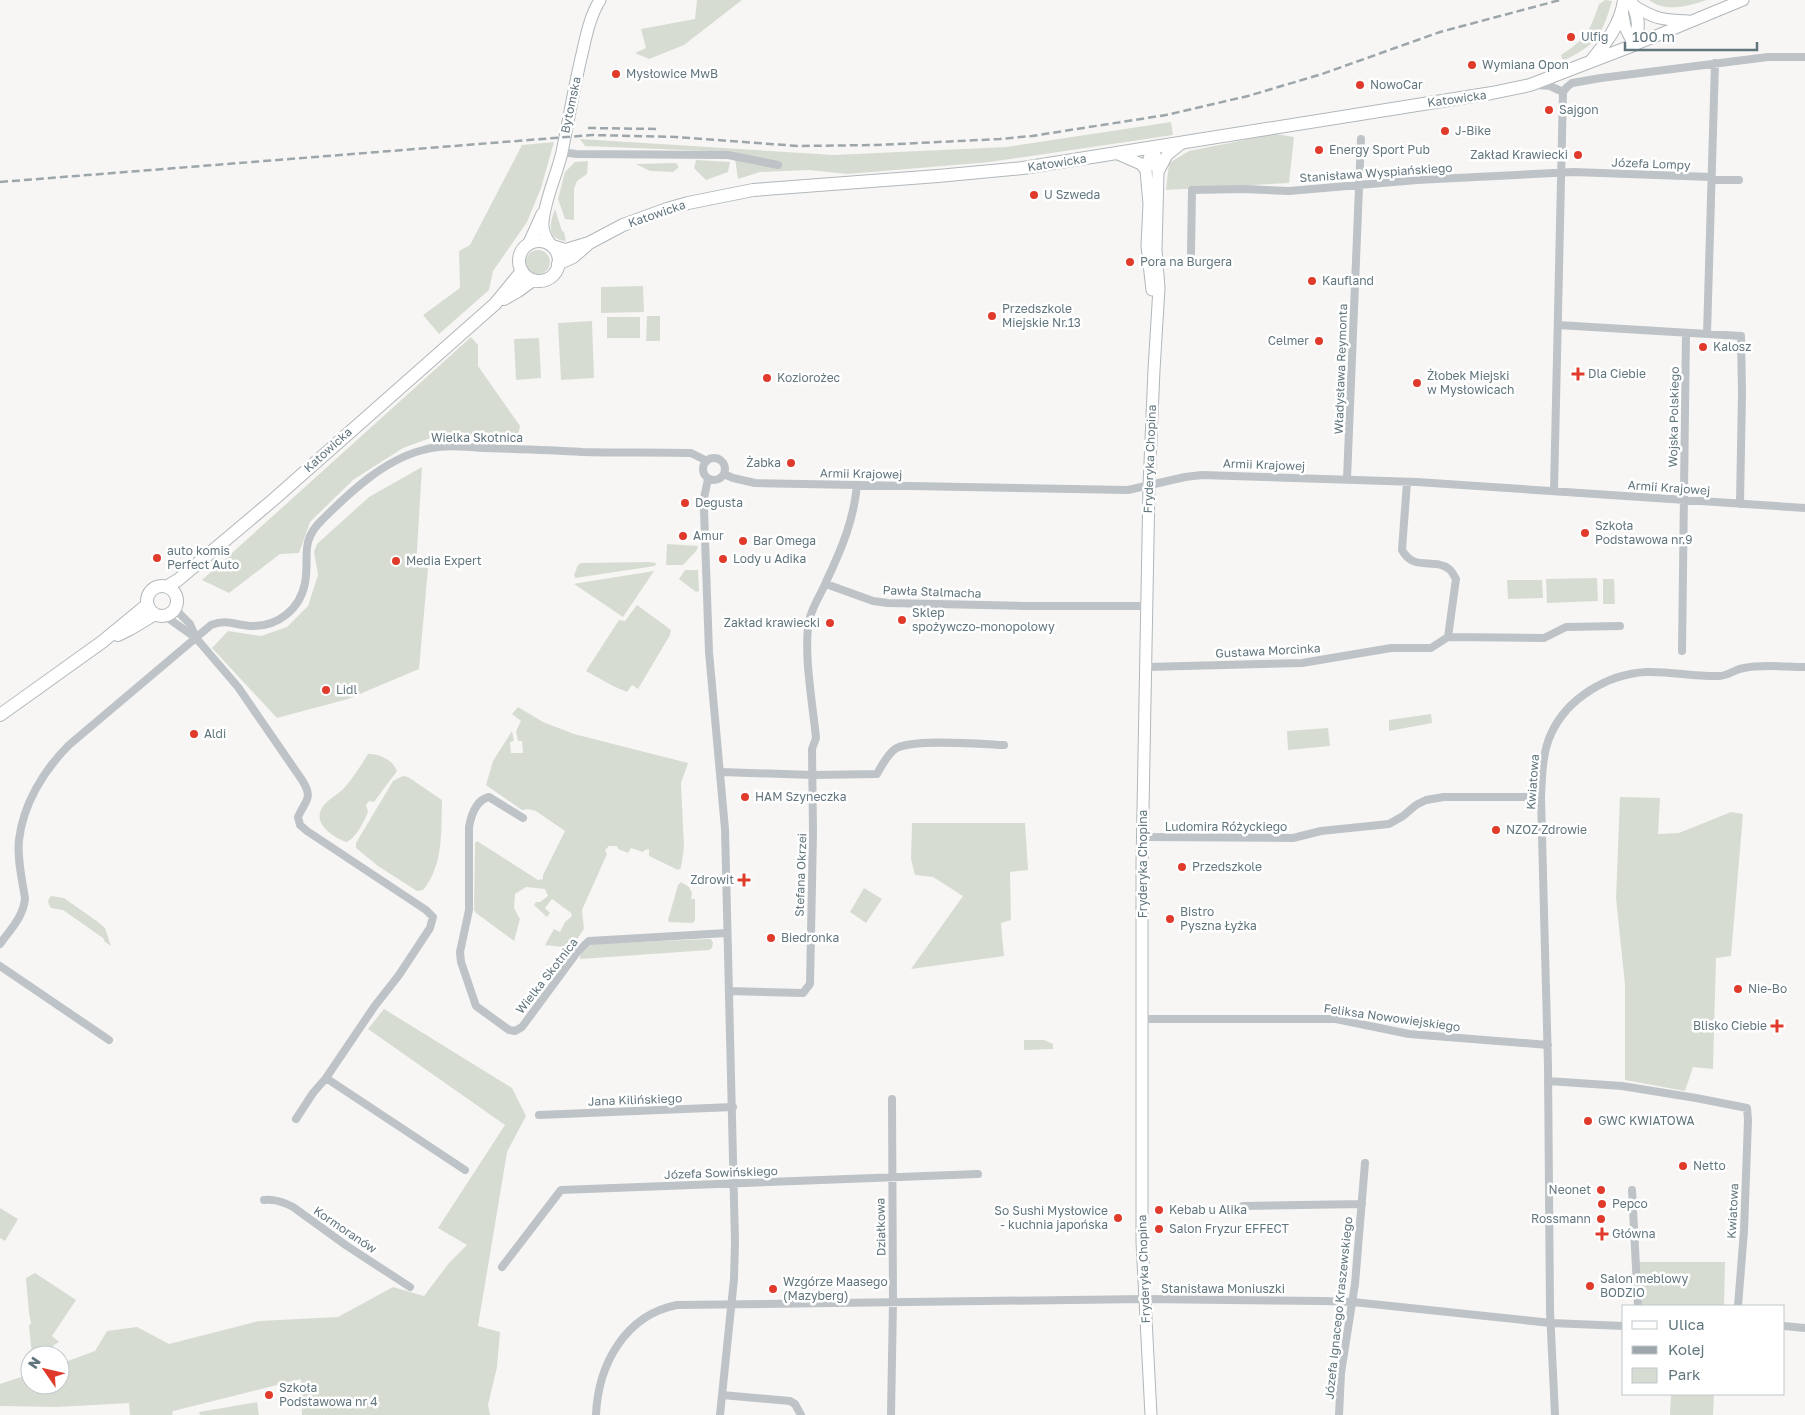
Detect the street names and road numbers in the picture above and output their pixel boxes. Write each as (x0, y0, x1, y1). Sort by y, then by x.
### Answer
street label: Bytomska (557, 75, 584, 135)
street label: Katowicka (1426, 87, 1487, 110)
street label: Katowicka (1026, 150, 1088, 175)
street label: Józefa Lompy (1611, 155, 1691, 172)
street label: Stanisława Wyspiańskiego (1299, 160, 1453, 185)
street label: Katowicka (626, 197, 687, 230)
street label: Władysława Reymonta (1331, 303, 1350, 435)
street label: Wojska Polskiego (1665, 366, 1682, 468)
street label: Fryderyka Chopina (1140, 404, 1159, 514)
street label: Katowicka (300, 424, 355, 475)
street label: Wielka Skotnica (431, 430, 523, 445)
street label: Armii Krajowej (1223, 456, 1305, 473)
street label: Armii Krajowej (820, 465, 902, 482)
street label: Armii Krajowej (1627, 477, 1711, 498)
street label: Pawła Stalmacha (882, 582, 982, 601)
street label: Gustawa Morcinka (1215, 640, 1321, 661)
street label: Kwiatowa (1523, 754, 1542, 810)
street label: Fryderyka Chopina (1135, 810, 1150, 918)
street label: Ludomira Różyckiego (1165, 819, 1287, 834)
street label: Stefana Okrzei (792, 833, 809, 917)
street label: Wielka Skotnica (512, 935, 581, 1017)
street label: Feliksa Nowowiejskiego (1323, 1000, 1461, 1035)
street label: Jana Kilińskiego (588, 1090, 682, 1109)
street label: Józefa Sowińskiego (664, 1163, 778, 1182)
street label: Kwiatowa (1724, 1183, 1741, 1239)
street label: Działkowa (872, 1198, 889, 1256)
street label: Kormoranów (311, 1203, 380, 1256)
street label: Fryderyka Chopina (1134, 1214, 1153, 1324)
street label: Józefa Ignacego Kraszewskiego (1321, 1216, 1356, 1400)
street label: Stanisława Moniuszki (1161, 1281, 1285, 1296)

